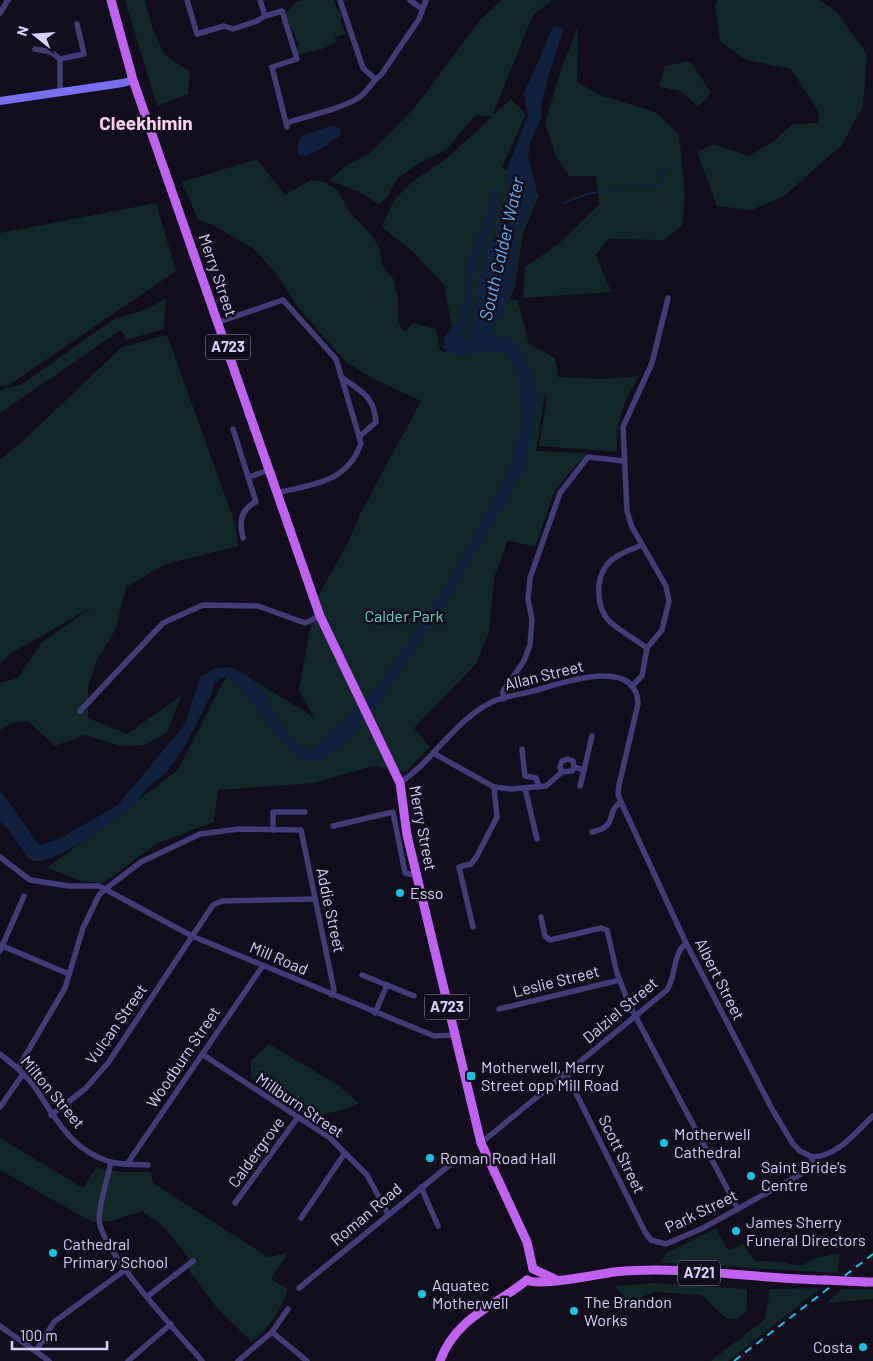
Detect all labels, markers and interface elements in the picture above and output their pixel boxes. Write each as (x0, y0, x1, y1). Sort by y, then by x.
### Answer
north arrow (10, 10, 60, 60)
text: N (13, 24, 32, 38)
district label: Cleekhimin (99, 111, 193, 134)
water label: South Calder Water (474, 174, 528, 323)
street label: Merry Street (195, 231, 242, 319)
road number: A723 (206, 334, 250, 360)
park label: Calder Park (364, 606, 444, 625)
street label: Allan Street (502, 656, 585, 694)
street label: Merry Street (406, 784, 441, 872)
street label: Addie Street (313, 866, 350, 954)
place label: Esso (410, 883, 444, 902)
marker: Esso (394, 887, 406, 899)
street label: Albert Street (692, 935, 749, 1023)
street label: Mill Road (247, 937, 311, 978)
street label: Leslie Street (511, 961, 601, 1000)
street label: Dalziel Street (578, 973, 661, 1046)
street label: Vulcan Street (81, 980, 150, 1067)
road number: A723 (424, 994, 470, 1020)
street label: Woodburn Street (142, 1002, 223, 1111)
street label: Milton Street (17, 1051, 89, 1132)
place label: Motherwell, Merry Street opp Mill Road (481, 1057, 619, 1094)
street label: Millburn Street (253, 1068, 348, 1141)
marker: Motherwell, Merry Street opp Mill Road (465, 1070, 477, 1082)
street label: Scott Street (595, 1112, 650, 1196)
street label: Caldergrove (224, 1113, 288, 1191)
place label: Motherwell Cathedral (674, 1124, 750, 1161)
marker: Motherwell Cathedral (658, 1137, 670, 1149)
place label: Roman Road Hall (440, 1148, 556, 1167)
marker: Roman Road Hall (424, 1152, 436, 1164)
place label: Saint Bride's Centre (761, 1157, 847, 1194)
marker: Saint Bride's Centre (745, 1170, 757, 1182)
street label: Roman Road (326, 1178, 405, 1249)
street label: Park Street (661, 1185, 740, 1236)
place label: James Sherry Funeral Directors (746, 1212, 866, 1249)
marker: James Sherry Funeral Directors (730, 1225, 742, 1237)
place label: Cathedral Primary School (63, 1234, 168, 1271)
marker: Cathedral Primary School (47, 1247, 59, 1259)
road number: A721 (678, 1260, 720, 1286)
place label: Aquatec Motherwell (432, 1275, 508, 1312)
marker: Aquatec Motherwell (416, 1288, 428, 1300)
place label: The Brandon Works (584, 1292, 672, 1329)
marker: The Brandon Works (568, 1305, 580, 1317)
scale bar (12, 1318, 108, 1350)
text: 100 m (20, 1326, 58, 1344)
place label: Costa (813, 1337, 853, 1356)
marker: Costa (857, 1341, 869, 1353)

